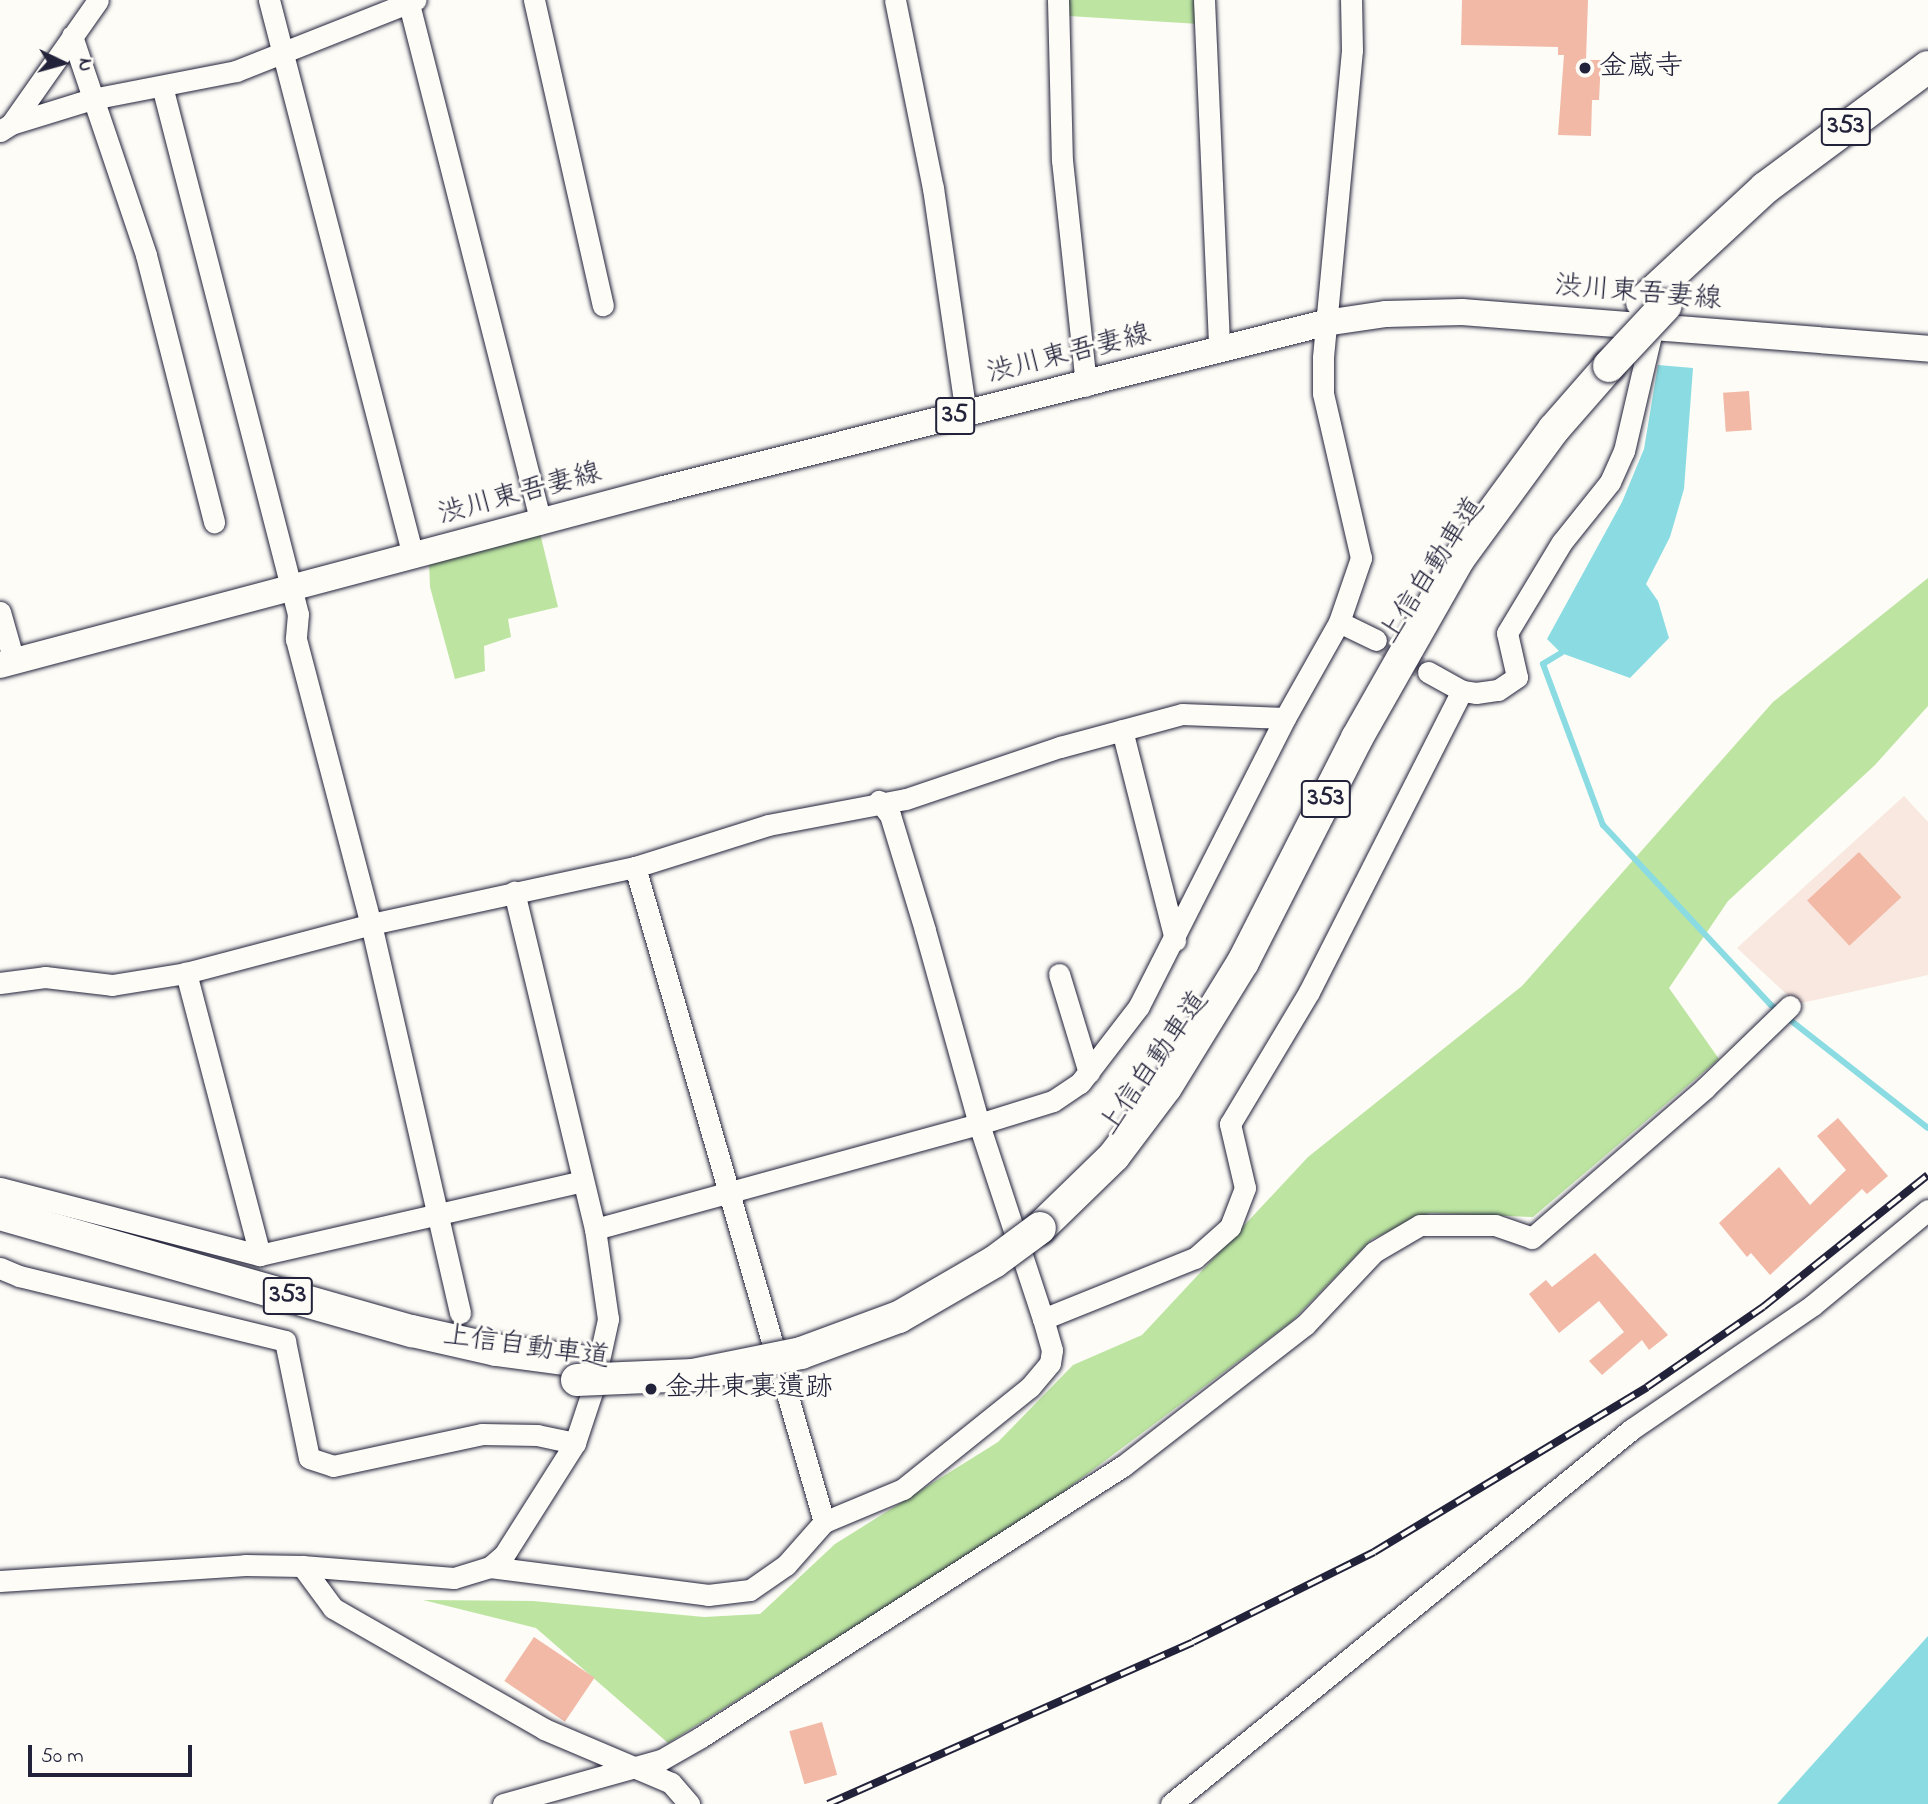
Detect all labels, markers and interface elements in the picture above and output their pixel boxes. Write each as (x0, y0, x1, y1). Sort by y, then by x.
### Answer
north arrow (28, 28, 98, 98)
place label: 金蔵寺 (1599, 51, 1683, 85)
text: N (70, 57, 98, 72)
marker: 金蔵寺 (1577, 60, 1593, 76)
road number: 353 (1820, 104, 1872, 150)
street label: 渋川東吾妻線 (1553, 270, 1723, 318)
street label: 渋川東吾妻線 (983, 318, 1155, 392)
road number: 35 (934, 394, 976, 438)
street label: 渋川東吾妻線 (435, 457, 605, 533)
street label: 上信自動車道 (1373, 491, 1493, 651)
road number: 353 (1300, 776, 1352, 821)
street label: 上信自動車道 (1093, 986, 1217, 1142)
road number: 353 (262, 1274, 314, 1318)
street label: 上信自動車道 (440, 1320, 612, 1376)
place label: 金井東裏遺跡 (665, 1372, 833, 1406)
marker: 金井東裏遺跡 (643, 1381, 659, 1397)
scale bar (32, 1730, 196, 1774)
text: 50 m (41, 1742, 84, 1772)

